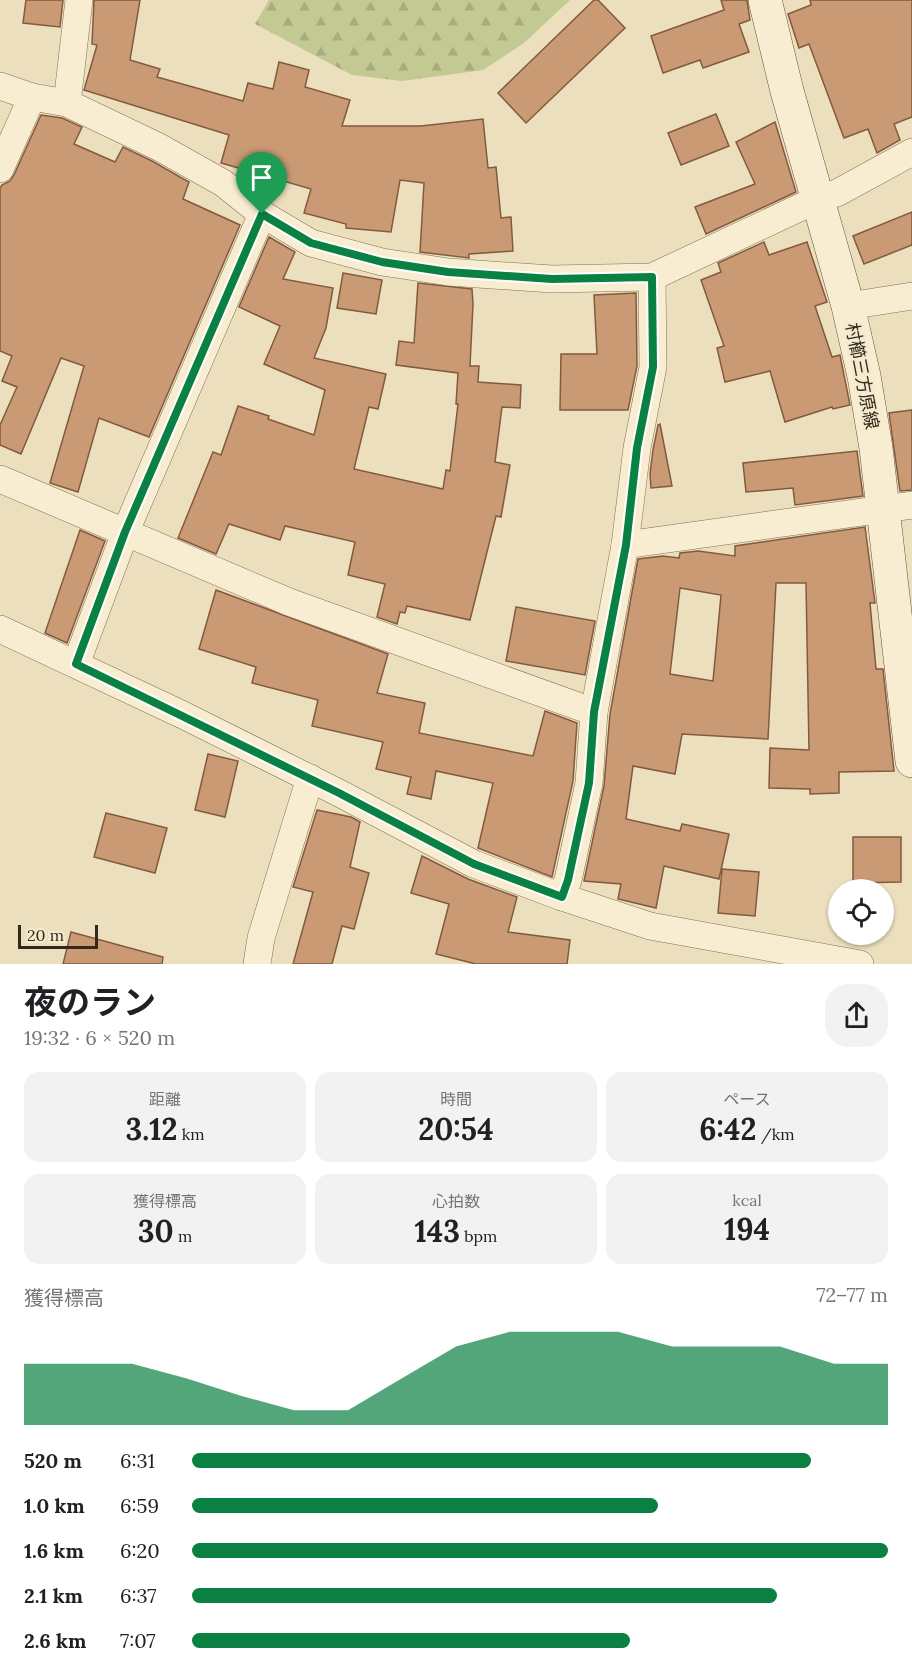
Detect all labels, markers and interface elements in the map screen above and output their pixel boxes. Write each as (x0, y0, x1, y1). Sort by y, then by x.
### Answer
pin (236, 152, 287, 214)
icon: arrive (245, 161, 278, 194)
street label: 村櫛三方原線 (841, 321, 884, 431)
map controls (828, 879, 894, 945)
button: locate (828, 879, 894, 945)
scale bar (18, 922, 98, 950)
text: 20 m (27, 925, 64, 945)
text: 夜のラン (24, 981, 156, 1023)
button: share (825, 984, 888, 1047)
text: 19:32 · 6 × 520 m (24, 1025, 175, 1050)
text: 距離 (149, 1089, 181, 1109)
text: 時間 (440, 1089, 472, 1109)
text: ペース (723, 1089, 771, 1109)
text: 3.12 (125, 1110, 177, 1148)
text: 20:54 (418, 1110, 494, 1148)
text: 6:42 (699, 1110, 757, 1148)
text: km (177, 1124, 205, 1144)
text: /km (757, 1124, 795, 1144)
text: kcal (732, 1190, 762, 1210)
text: 獲得標高 (133, 1191, 197, 1211)
text: 心拍数 (432, 1191, 480, 1211)
text: 194 (724, 1210, 770, 1248)
text: 30 (138, 1212, 174, 1250)
text: 143 (415, 1212, 460, 1250)
text: m (174, 1226, 192, 1246)
text: bpm (460, 1226, 497, 1246)
text: 72–77 m (816, 1282, 888, 1307)
text: 獲得標高 (24, 1285, 104, 1310)
text: 520 m (24, 1448, 82, 1473)
text: 6:31 (120, 1448, 155, 1473)
text: 1.0 km (24, 1493, 85, 1518)
text: 6:59 (120, 1493, 159, 1518)
text: 1.6 km (24, 1538, 84, 1563)
text: 6:20 (120, 1538, 160, 1563)
text: 2.1 km (24, 1583, 83, 1608)
text: 6:37 (120, 1583, 156, 1608)
text: 2.6 km (24, 1628, 86, 1653)
text: 7:07 (120, 1628, 155, 1653)

